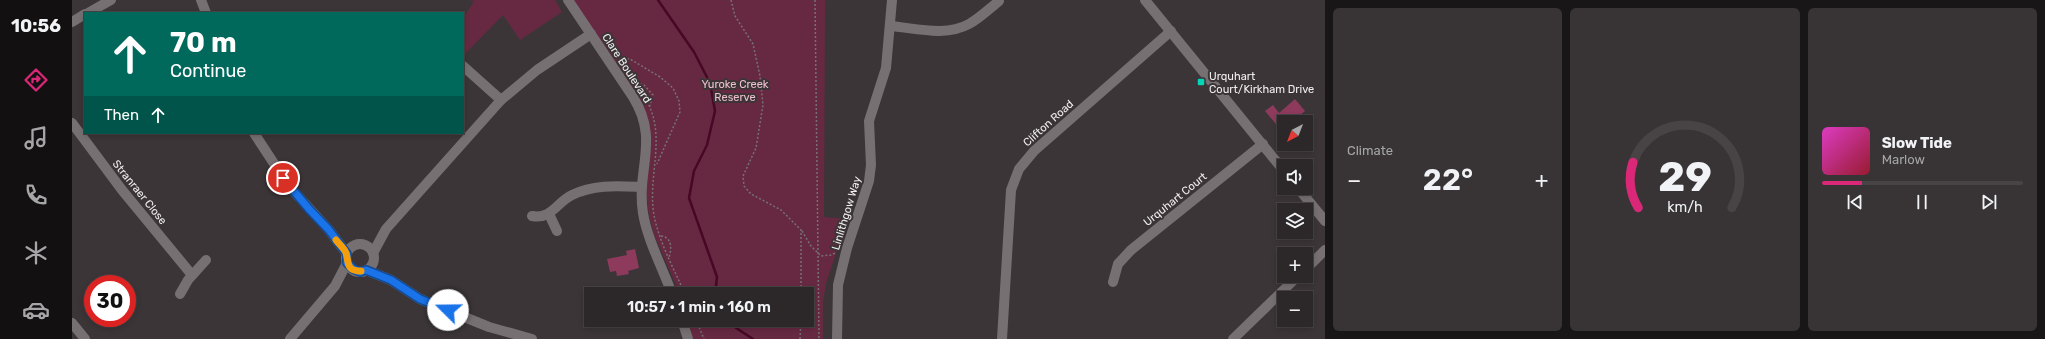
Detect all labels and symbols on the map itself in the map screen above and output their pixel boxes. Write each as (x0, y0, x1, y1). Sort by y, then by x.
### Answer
street label: Clare Boulevard (599, 31, 654, 106)
place label: Urquhart Court/Kirkham Drive (1209, 70, 1314, 96)
marker: Urquhart Court/Kirkham Drive (1196, 77, 1206, 87)
park label: Yuroke Creek Reserve (701, 78, 769, 104)
street label: Clifton Road (1021, 97, 1076, 149)
north arrow (1277, 115, 1313, 151)
street label: Stranraer Close (110, 158, 170, 227)
pin (266, 161, 300, 195)
street label: Urquhart Court (1141, 169, 1210, 229)
street label: Linlithgow Way (829, 175, 864, 252)
speed limit sign: 30 (84, 275, 136, 327)
position arrow (427, 289, 469, 331)

